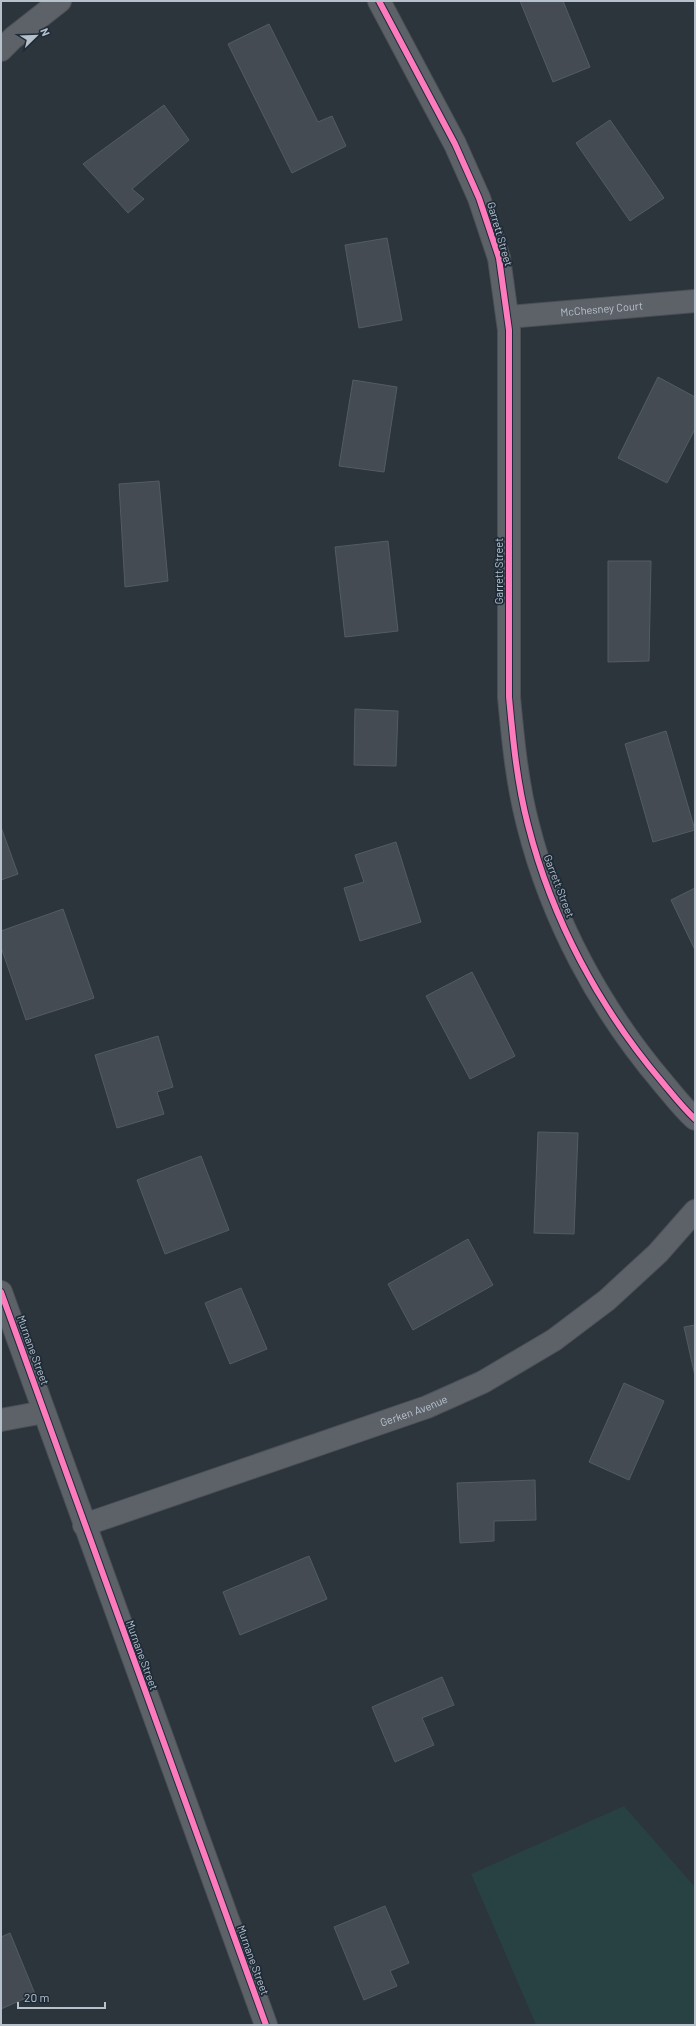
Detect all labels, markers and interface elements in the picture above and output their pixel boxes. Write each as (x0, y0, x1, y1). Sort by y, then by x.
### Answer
north arrow (16, 16, 56, 56)
text: N (38, 26, 53, 38)
street label: Garrett Street (485, 200, 516, 268)
street label: McChesney Court (560, 298, 643, 318)
street label: Garrett Street (492, 538, 505, 604)
street label: Garrett Street (542, 853, 577, 919)
street label: Murnane Street (15, 1313, 52, 1386)
street label: Gerken Avenue (378, 1392, 449, 1429)
street label: Murnane Street (124, 1618, 161, 1691)
street label: Murnane Street (235, 1923, 272, 1996)
scale bar (18, 1984, 105, 2010)
text: 20 m (24, 1990, 50, 2004)

